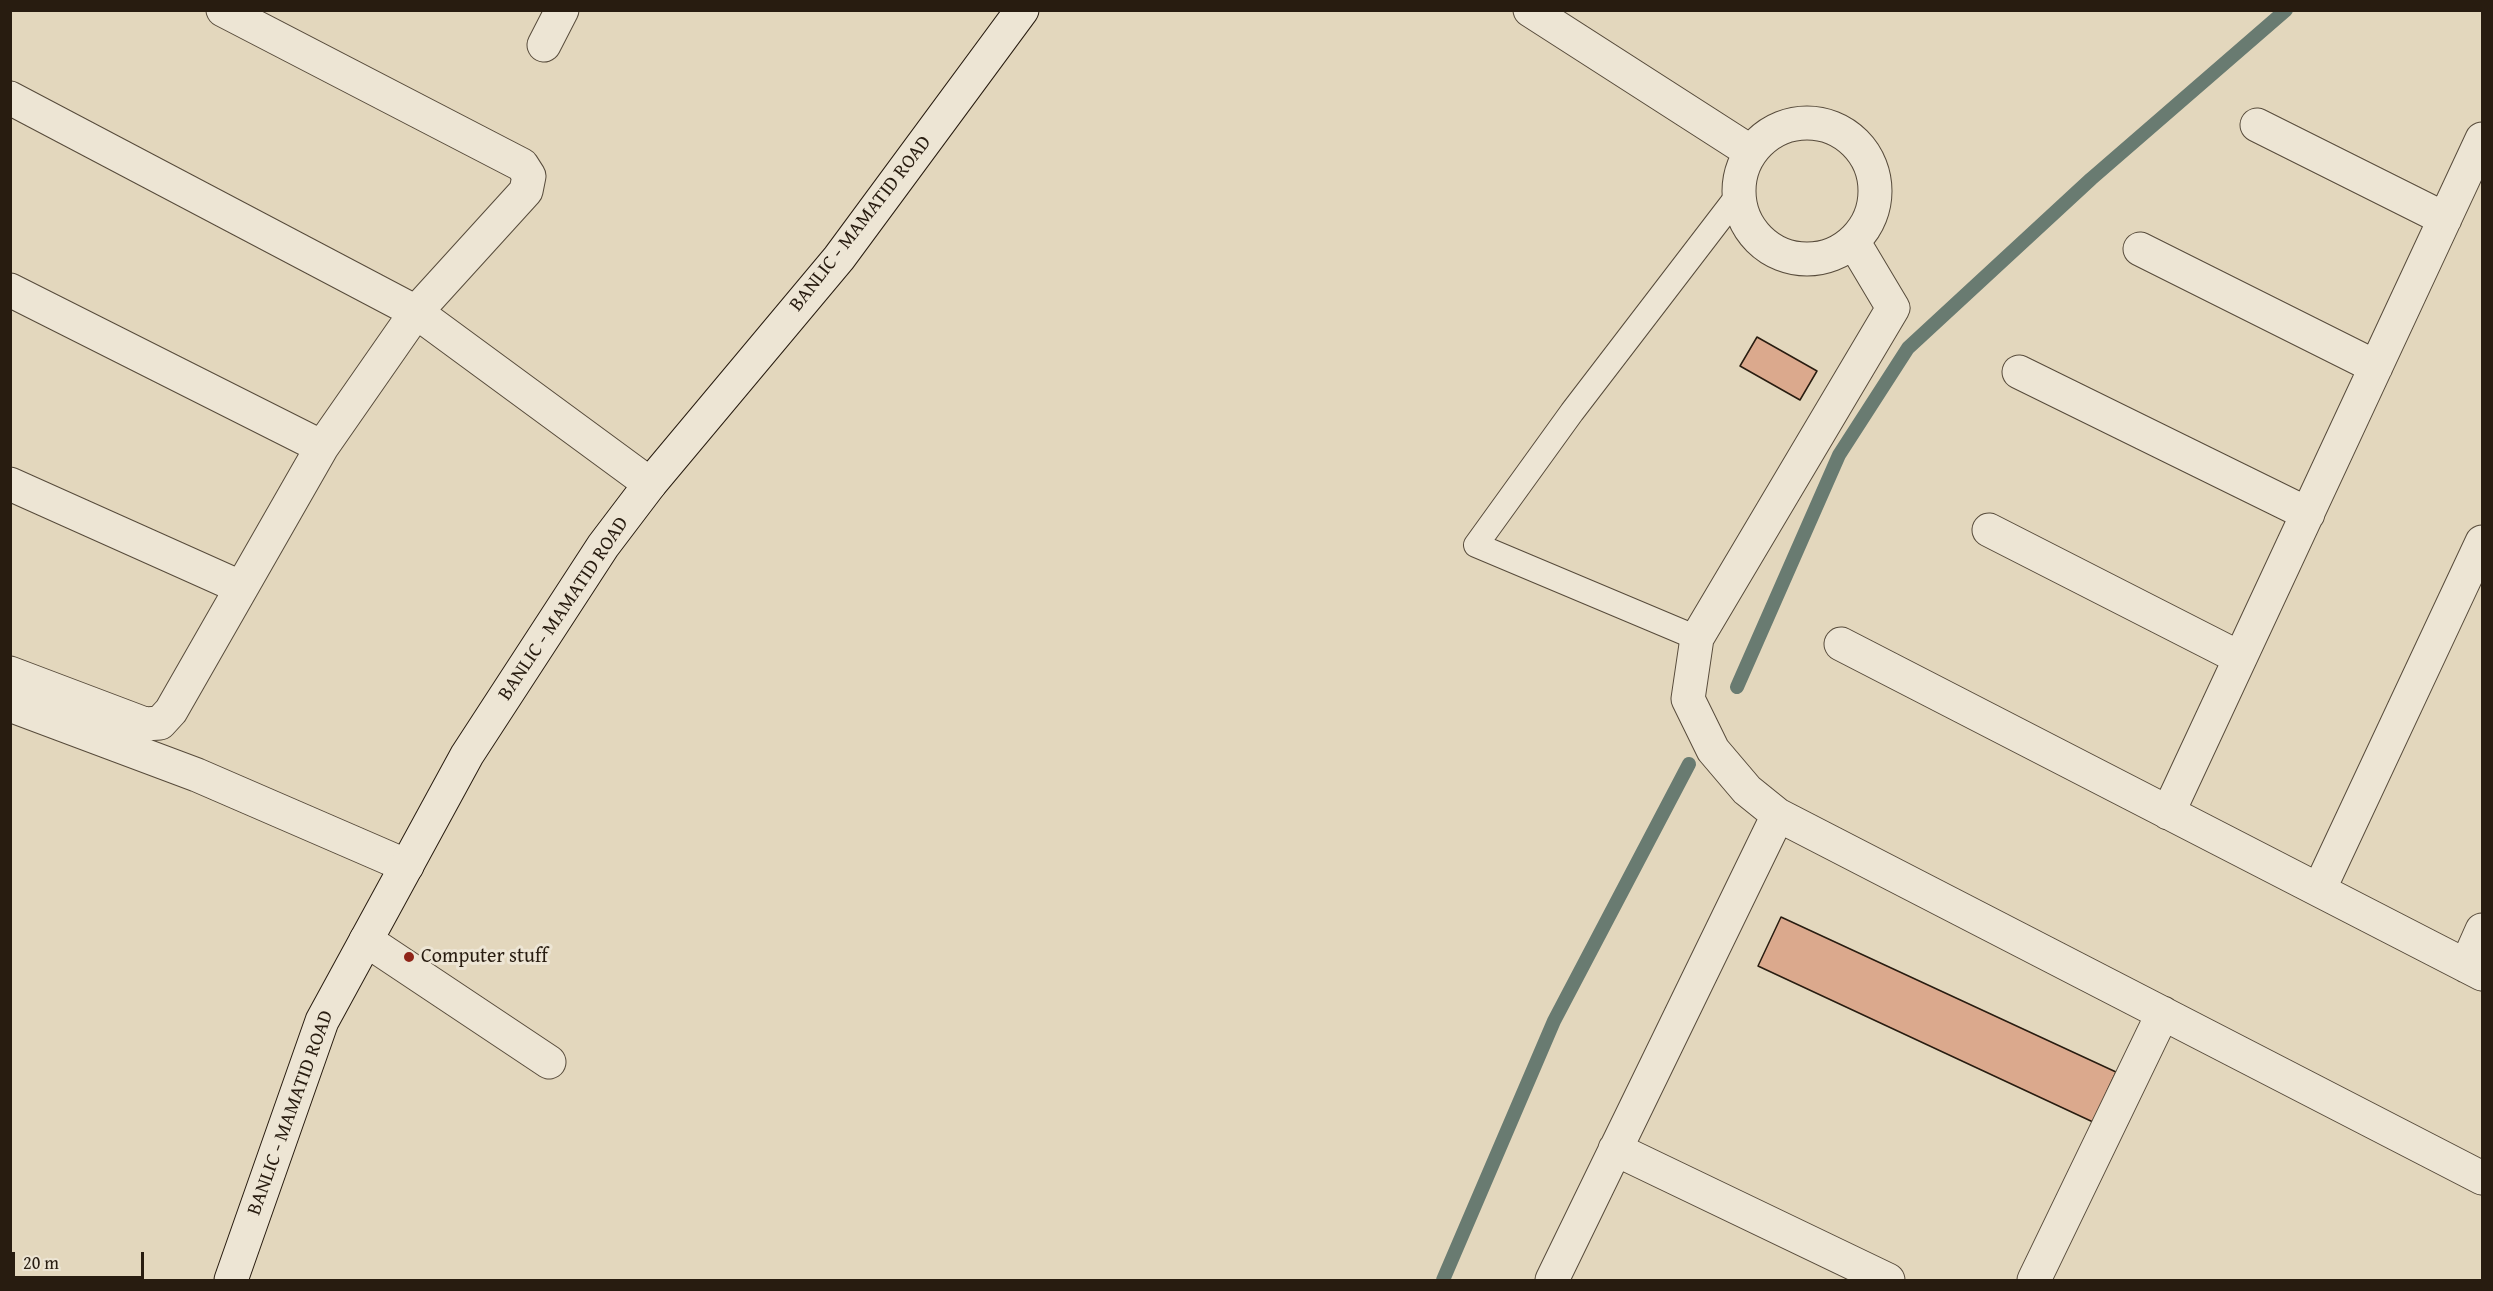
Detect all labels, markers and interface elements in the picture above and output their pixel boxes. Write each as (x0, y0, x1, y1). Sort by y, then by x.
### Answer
street label: BANLIC - MAMATID ROAD (785, 131, 937, 317)
street label: BANLIC - MAMATID ROAD (494, 513, 634, 705)
place label: Computer stuff (421, 945, 548, 969)
marker: Computer stuff (402, 950, 416, 964)
street label: BANLIC - MAMATID ROAD (243, 1007, 339, 1219)
scale bar (15, 1240, 147, 1278)
text: 20 m (23, 1249, 59, 1276)

